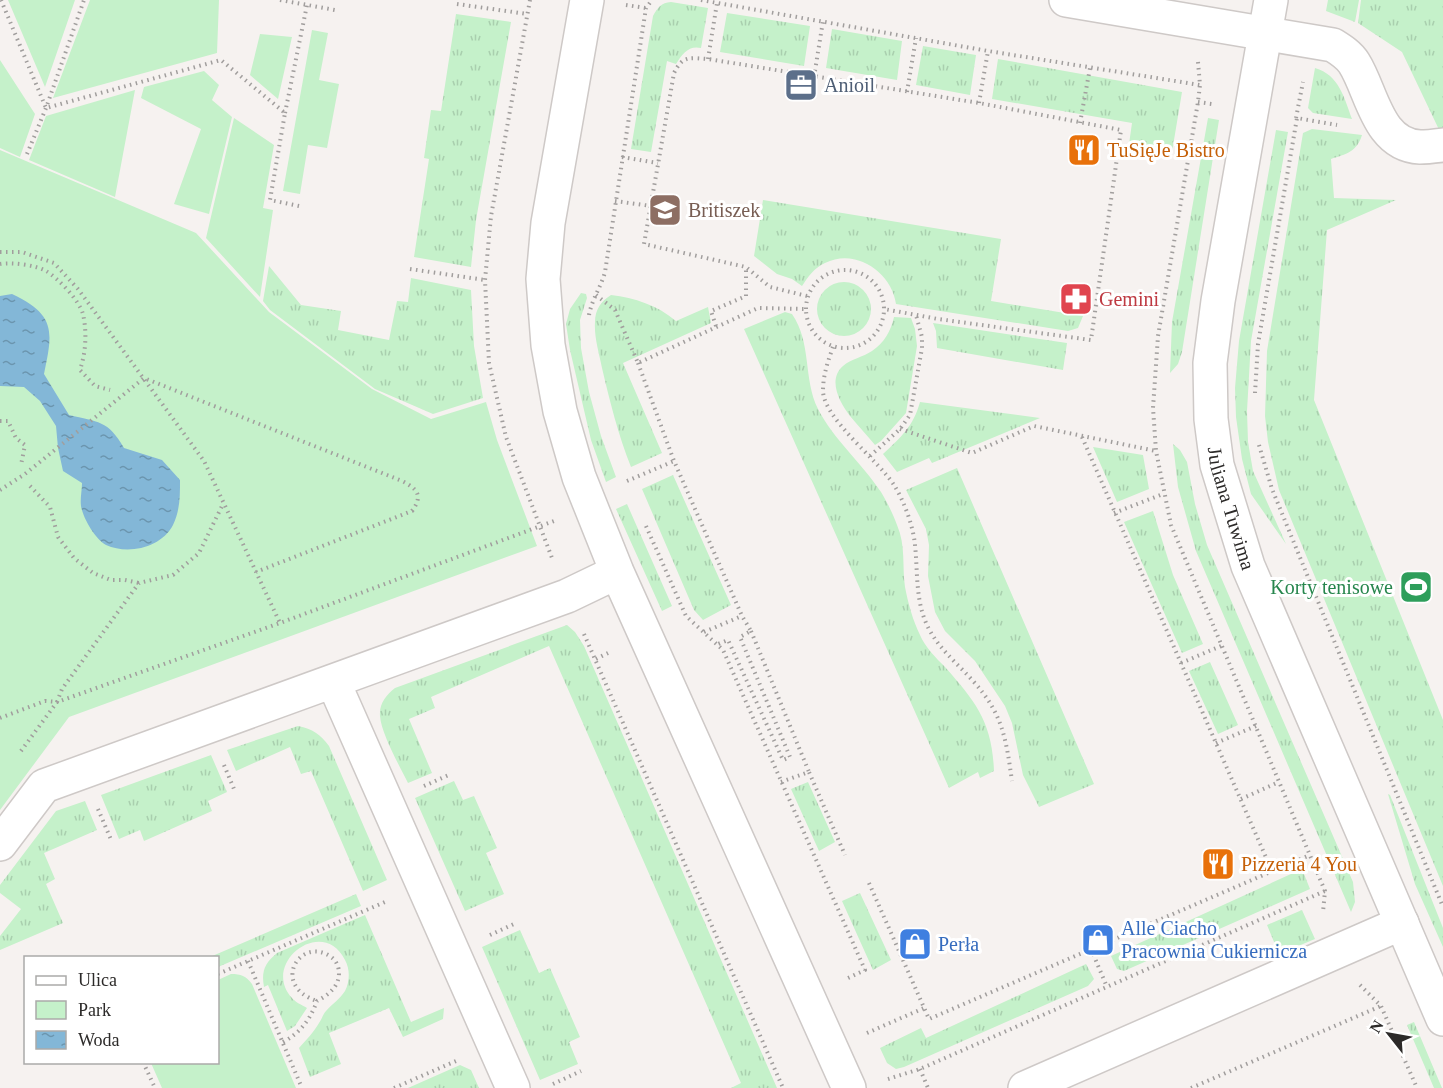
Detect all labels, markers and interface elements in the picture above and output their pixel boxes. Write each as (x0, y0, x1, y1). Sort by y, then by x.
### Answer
office icon: Anioil (783, 67, 819, 103)
place label: Anioil (824, 74, 876, 96)
restaurant icon: TuSięJe Bistro (1066, 132, 1102, 168)
place label: TuSięJe Bistro (1107, 139, 1225, 162)
school or university icon: Britiszek (647, 192, 683, 228)
place label: Britiszek (688, 199, 760, 221)
pharmacy icon: Gemini (1058, 281, 1094, 317)
place label: Gemini (1099, 288, 1159, 310)
street label: Juliana Tuwima (1204, 446, 1260, 573)
sports icon: Korty tenisowe (1398, 569, 1434, 605)
place label: Korty tenisowe (1270, 576, 1393, 599)
restaurant icon: Pizzeria 4 You (1200, 846, 1236, 882)
place label: Pizzeria 4 You (1241, 853, 1357, 875)
place label: Alle Ciacho Pracownia Cukiernicza (1121, 917, 1307, 962)
shop icon: Alle Ciacho Pracownia Cukiernicza (1080, 922, 1116, 958)
shop icon: Perła (897, 926, 933, 962)
place label: Perła (938, 933, 979, 955)
legend (24, 956, 219, 1064)
text: Ulica (78, 970, 117, 990)
text: Park (78, 1000, 111, 1020)
north arrow (1359, 1004, 1419, 1064)
text: N (1366, 1017, 1387, 1036)
text: Woda (78, 1030, 120, 1050)

